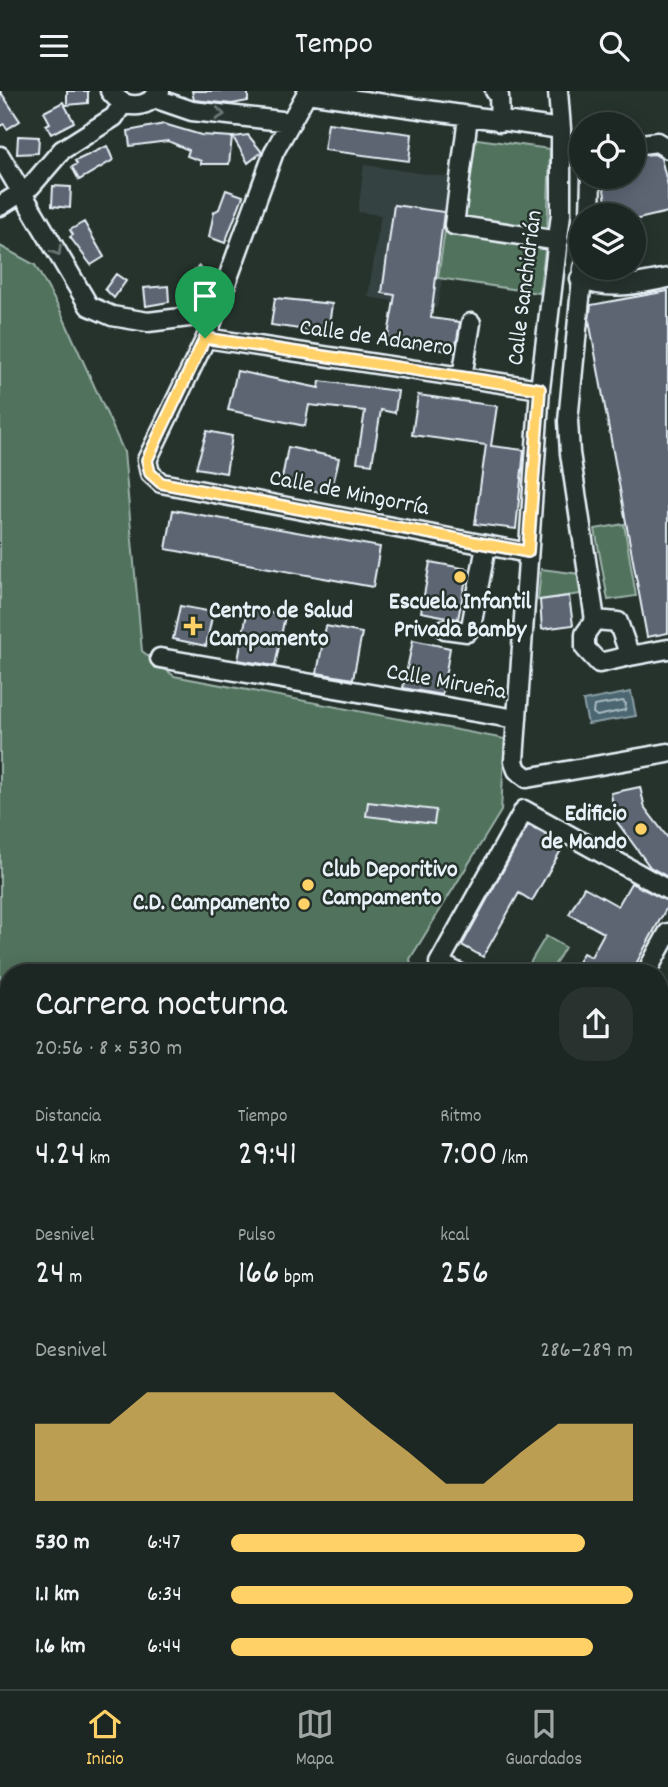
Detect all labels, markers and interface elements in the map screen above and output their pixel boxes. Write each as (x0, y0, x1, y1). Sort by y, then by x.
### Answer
text: Tempo (295, 23, 373, 69)
icon: menu (35, 27, 73, 65)
icon: search (595, 27, 633, 65)
one-way arrow (214, 107, 226, 122)
map controls (569, 112, 646, 280)
button: locate (569, 112, 646, 189)
button: layers (569, 203, 646, 280)
street label: Calle Sanchidrián (500, 208, 552, 368)
one-way arrow (48, 243, 61, 256)
pin (175, 266, 235, 338)
icon: arrive (186, 277, 224, 315)
street label: Calle de Adanero (297, 311, 455, 367)
street label: Calle de Mingorría (266, 462, 433, 526)
marker: Escuela Infantil Privada Bamby (452, 569, 468, 585)
place label: Escuela Infantil Privada Bamby (389, 586, 531, 648)
place label: Centro de Salud Campamento (209, 595, 353, 657)
marker: Centro de Salud Campamento (183, 616, 203, 636)
street label: Calle Mirueña (383, 656, 509, 710)
place label: Edificio de Mando (541, 798, 627, 860)
marker: Edificio de Mando (633, 821, 649, 837)
place label: Club Deporitivo Campamento (322, 854, 458, 916)
marker: Club Deporitivo Campamento (300, 877, 316, 893)
place label: C.D. Campamento (133, 887, 290, 921)
marker: C.D. Campamento (296, 896, 312, 912)
text: Carrera nocturna (35, 979, 287, 1034)
button: share (559, 987, 633, 1061)
text: 20:56 · 8 × 530 m (35, 1033, 182, 1066)
text: Distancia (35, 1104, 101, 1131)
text: Tiempo (238, 1104, 287, 1131)
text: Ritmo (440, 1104, 482, 1131)
text: 4.24 (35, 1131, 85, 1181)
text: 29:41 (238, 1131, 297, 1181)
text: 7:00 (440, 1131, 498, 1181)
text: km (85, 1146, 110, 1173)
text: /km (498, 1146, 528, 1173)
text: Desnivel (35, 1223, 94, 1250)
text: Pulso (238, 1223, 275, 1250)
text: kcal (440, 1223, 469, 1250)
text: 24 (35, 1250, 65, 1300)
text: 166 (238, 1250, 280, 1300)
text: 256 (440, 1250, 489, 1300)
text: m (65, 1265, 82, 1292)
text: bpm (280, 1265, 314, 1292)
text: Desnivel (35, 1335, 107, 1368)
text: 286–289 m (540, 1335, 633, 1368)
text: 530 m (35, 1527, 89, 1560)
text: 6:47 (147, 1527, 180, 1560)
text: 1.1 km (35, 1579, 79, 1612)
text: 6:34 (147, 1579, 182, 1612)
text: 1.6 km (35, 1631, 86, 1664)
text: 6:44 (147, 1631, 181, 1664)
tab: Inicio (86, 1705, 124, 1774)
tab: Mapa (296, 1705, 334, 1774)
tab: Guardados (505, 1705, 582, 1774)

